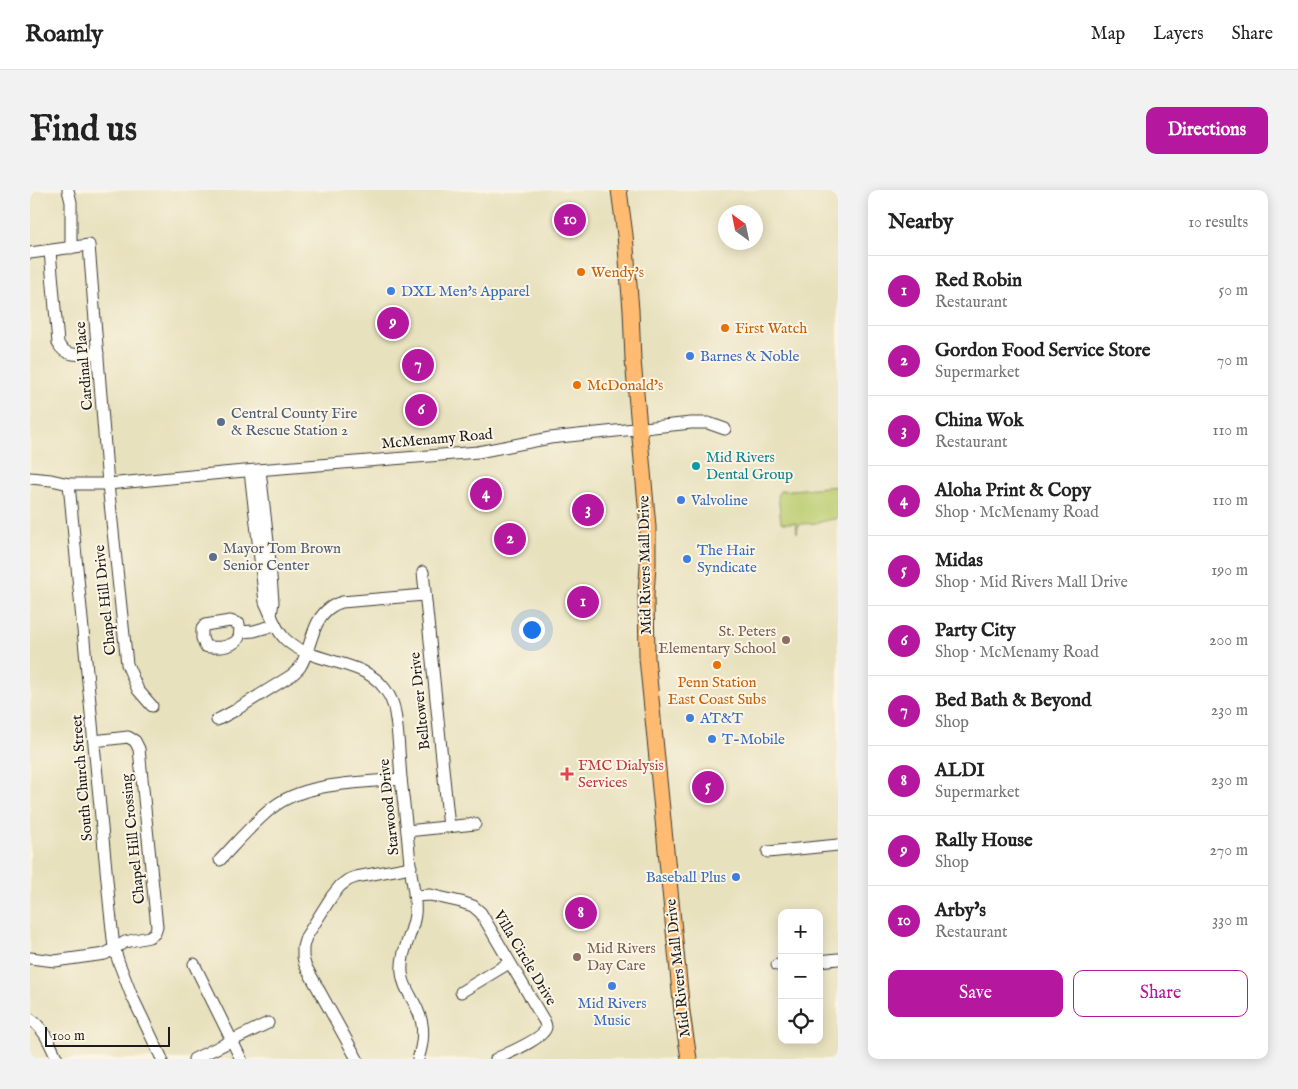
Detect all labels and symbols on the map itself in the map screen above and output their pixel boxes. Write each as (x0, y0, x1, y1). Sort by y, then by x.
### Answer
pin: 10 (554, 201, 586, 239)
north arrow (718, 205, 763, 250)
place label: Wendy's (591, 263, 644, 282)
marker: Wendy's (575, 266, 587, 278)
place label: DXL Men's Apparel (401, 282, 531, 301)
marker: DXL Men's Apparel (385, 285, 397, 297)
pin: 9 (377, 304, 409, 342)
place label: First Watch (735, 319, 807, 338)
street label: Cardinal Place (71, 321, 97, 411)
marker: First Watch (719, 322, 731, 334)
pin: 7 (402, 346, 434, 384)
place label: Barnes & Noble (700, 347, 800, 366)
marker: Barnes & Noble (684, 350, 696, 362)
place label: McDonald's (587, 376, 663, 395)
marker: McDonald's (571, 379, 583, 391)
pin: 6 (405, 391, 437, 429)
place label: Central County Fire & Rescue Station 2 (231, 404, 357, 440)
marker: Central County Fire & Rescue Station 2 (215, 416, 227, 428)
street label: McMenamy Road (381, 425, 494, 453)
place label: Mid Rivers Dental Group (706, 448, 793, 484)
marker: Mid Rivers Dental Group (690, 460, 702, 472)
pin: 4 (470, 475, 502, 513)
pin: 3 (572, 491, 604, 529)
place label: Valvoline (690, 491, 748, 510)
marker: Valvoline (675, 494, 687, 506)
street label: Mid Rivers Mall Drive (634, 495, 656, 635)
pin: 2 (494, 520, 526, 558)
place label: Mayor Tom Brown Senior Center (223, 539, 341, 575)
place label: The Hair Syndicate (697, 541, 757, 577)
street label: Chapel Hill Drive (90, 544, 120, 656)
marker: Mayor Tom Brown Senior Center (207, 551, 219, 563)
marker: The Hair Syndicate (681, 553, 693, 565)
pin: 1 (567, 583, 599, 621)
your location (519, 617, 545, 643)
place label: St. Peters Elementary School (658, 622, 777, 658)
marker: St. Peters Elementary School (780, 634, 792, 646)
street label: Belltower Drive (405, 651, 435, 751)
marker: Penn Station East Coast Subs (711, 659, 723, 671)
place label: Penn Station East Coast Subs (668, 673, 766, 709)
place label: AT&T (699, 709, 743, 728)
marker: AT&T (684, 712, 696, 724)
street label: South Church Street (67, 714, 97, 842)
place label: T-Mobile (722, 730, 785, 749)
marker: T-Mobile (706, 733, 718, 745)
place label: FMC Dialysis Services (578, 756, 664, 792)
street label: Starwood Drive (374, 758, 404, 856)
marker: FMC Dialysis Services (560, 767, 574, 781)
pin: 5 (692, 768, 724, 806)
street label: Chapel Hill Crossing (117, 772, 149, 905)
place label: Baseball Plus (646, 868, 726, 887)
marker: Baseball Plus (730, 871, 742, 883)
pin: 8 (565, 894, 597, 932)
street label: Mid Rivers Mall Drive (661, 898, 695, 1038)
street label: Villa Circle Drive (489, 906, 561, 1009)
place label: Mid Rivers Day Care (587, 939, 656, 975)
marker: Mid Rivers Day Care (571, 951, 583, 963)
marker: Mid Rivers Music (606, 980, 618, 992)
place label: Mid Rivers Music (578, 994, 646, 1030)
scale bar (45, 1024, 170, 1047)

